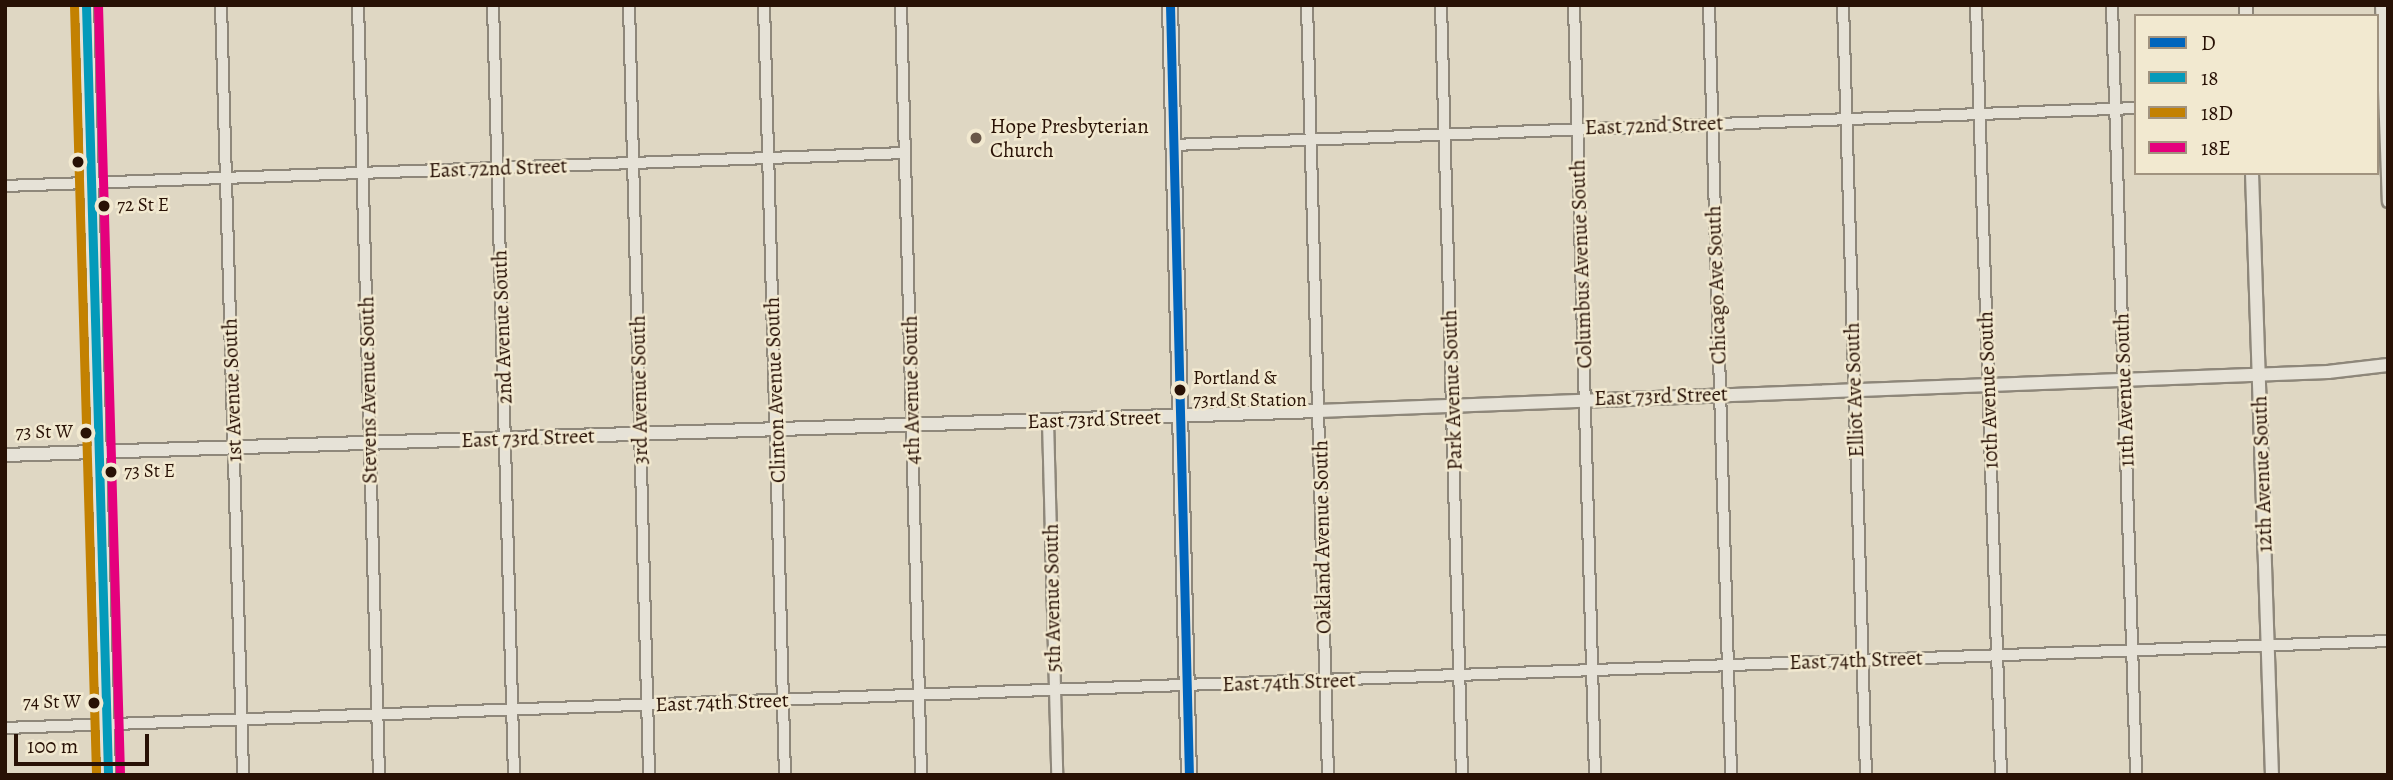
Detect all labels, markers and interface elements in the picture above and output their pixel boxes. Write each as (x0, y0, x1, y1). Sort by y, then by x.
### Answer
legend (2134, 14, 2379, 175)
text: D (2201, 29, 2216, 57)
text: 18 (2201, 64, 2218, 92)
text: 18D (2201, 99, 2233, 127)
street label: East 72nd Street (1584, 110, 1724, 140)
place label: Hope Presbyterian Church (990, 113, 1149, 163)
marker: Hope Presbyterian Church (968, 130, 984, 146)
text: 18E (2201, 134, 2231, 162)
street label: East 72nd Street (428, 153, 568, 183)
unlabelled marker (71, 155, 85, 169)
street label: Columbus Avenue South (1565, 159, 1597, 369)
place label: 72 St E (117, 195, 169, 217)
marker: 72 St E (97, 199, 111, 213)
street label: Chicago Ave South (1701, 205, 1731, 365)
street label: 2nd Avenue South (487, 249, 517, 405)
street label: Stevens Avenue South (354, 296, 382, 484)
street label: Clinton Avenue South (759, 297, 791, 483)
street label: Park Avenue South (1437, 309, 1467, 471)
street label: 10th Avenue South (1973, 311, 2003, 469)
street label: 11th Avenue South (2109, 313, 2139, 467)
street label: 3rd Avenue South (625, 315, 653, 465)
street label: 4th Avenue South (897, 315, 925, 465)
street label: 1st Avenue South (217, 318, 247, 462)
street label: Elliot Ave South (1839, 322, 1869, 458)
place label: Portland & 73rd St Station (1193, 368, 1307, 412)
street label: East 73rd Street (1594, 381, 1728, 411)
marker: Portland & 73rd St Station (1173, 383, 1187, 397)
street label: 12th Avenue South (2247, 395, 2277, 553)
street label: East 73rd Street (1027, 404, 1161, 434)
place label: 73 St W (16, 422, 73, 444)
street label: East 73rd Street (461, 423, 595, 453)
marker: 73 St W (79, 426, 93, 440)
street label: Oakland Avenue South (1308, 440, 1336, 634)
place label: 73 St E (124, 461, 175, 483)
marker: 73 St E (104, 465, 118, 479)
street label: 5th Avenue South (1038, 523, 1066, 673)
street label: East 74th Street (1789, 645, 1923, 675)
street label: East 74th Street (1222, 667, 1356, 697)
street label: East 74th Street (655, 687, 789, 717)
place label: 74 St W (23, 692, 81, 714)
marker: 74 St W (87, 696, 101, 710)
scale bar (18, 720, 152, 764)
text: 100 m (27, 732, 78, 760)

